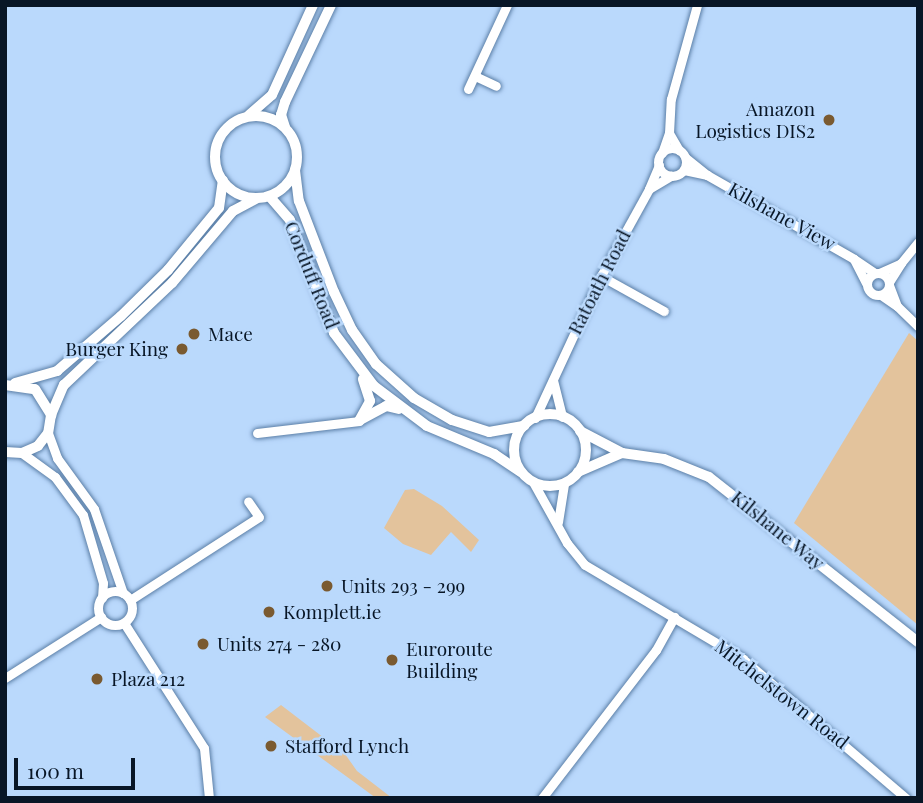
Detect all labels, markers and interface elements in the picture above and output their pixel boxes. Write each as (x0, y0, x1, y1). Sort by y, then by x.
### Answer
place label: Amazon Logistics DIS2 (695, 98, 815, 142)
marker: Amazon Logistics DIS2 (821, 112, 837, 128)
street label: Kilshane View (724, 177, 840, 255)
street label: Corduff Road (280, 218, 344, 332)
street label: Ratoath Road (563, 226, 635, 338)
place label: Mace (208, 323, 253, 345)
marker: Mace (186, 326, 202, 342)
place label: Burger King (65, 338, 168, 360)
marker: Burger King (174, 341, 190, 357)
street label: Kilshane Way (727, 485, 829, 575)
place label: Units 293 - 299 (341, 575, 465, 597)
marker: Units 293 - 299 (319, 578, 335, 594)
place label: Komplett.ie (283, 601, 381, 623)
marker: Komplett.ie (261, 604, 277, 620)
place label: Units 274 - 280 (217, 633, 341, 655)
street label: Mitchelstown Road (710, 635, 854, 753)
marker: Units 274 - 280 (195, 636, 211, 652)
place label: Euroroute Building (406, 638, 493, 682)
marker: Euroroute Building (384, 652, 400, 668)
place label: Plaza 212 (111, 668, 185, 690)
marker: Plaza 212 (89, 671, 105, 687)
place label: Stafford Lynch (285, 735, 409, 757)
marker: Stafford Lynch (263, 738, 279, 754)
scale bar (18, 744, 138, 788)
text: 100 m (27, 756, 84, 784)

